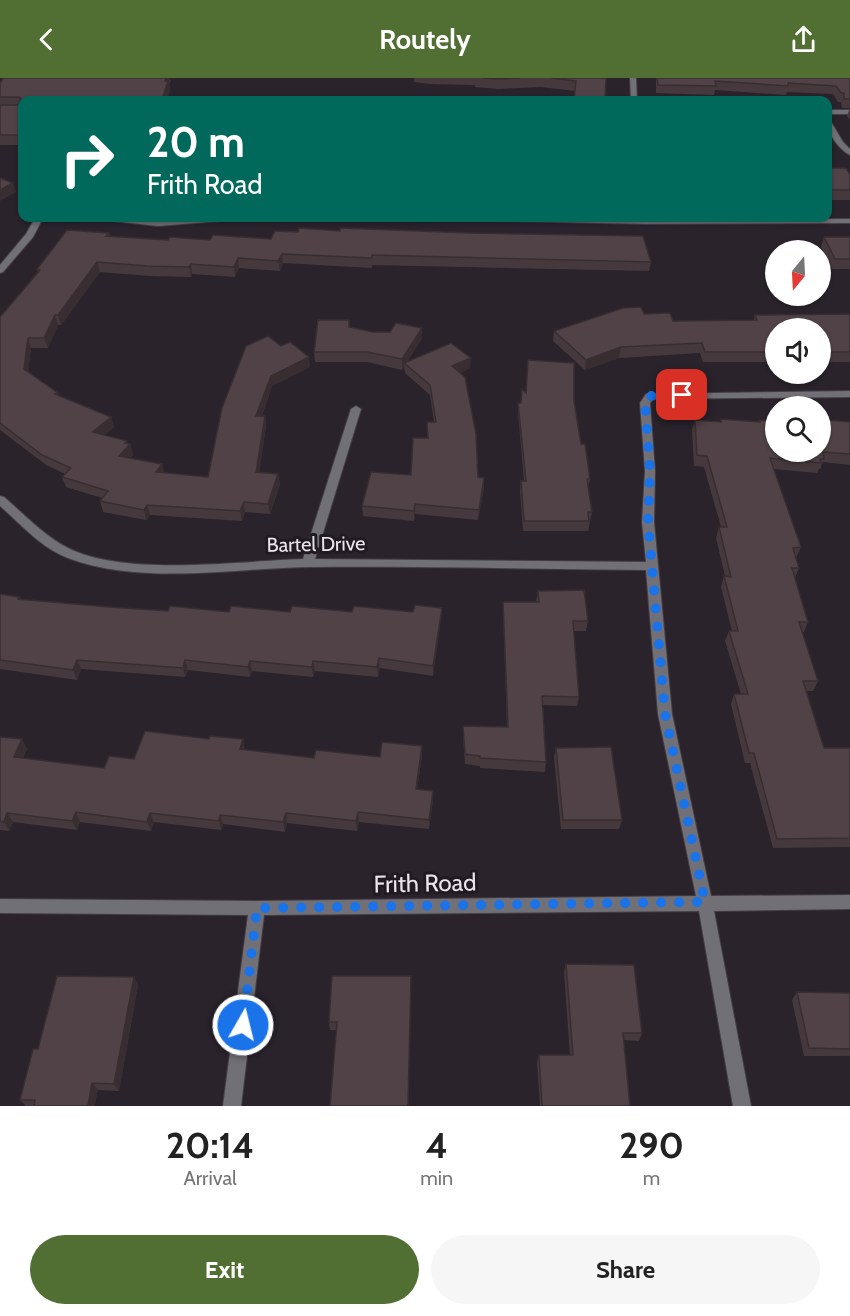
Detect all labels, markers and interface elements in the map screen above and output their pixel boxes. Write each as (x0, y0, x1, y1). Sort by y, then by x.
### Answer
icon: back (30, 23, 63, 56)
text: Routely (379, 23, 471, 56)
icon: share (787, 23, 820, 56)
text: 20 m (147, 116, 245, 168)
icon: right (48, 120, 126, 198)
text: Frith Road (147, 168, 263, 201)
north arrow (765, 240, 831, 306)
map controls (765, 240, 831, 462)
button: sound (765, 318, 831, 384)
pin (656, 369, 707, 420)
icon: arrive (665, 378, 698, 411)
button: search (765, 396, 831, 462)
street label: Bartel Drive (266, 531, 366, 557)
street label: Frith Road (373, 868, 477, 898)
position arrow (211, 993, 275, 1057)
text: 20:14 (166, 1123, 254, 1167)
text: 4 (425, 1123, 448, 1167)
text: 290 (619, 1123, 684, 1167)
text: Arrival (183, 1166, 237, 1190)
text: min (420, 1166, 453, 1190)
text: m (643, 1166, 660, 1190)
button: Exit (30, 1235, 419, 1304)
button: Share (431, 1235, 820, 1304)

